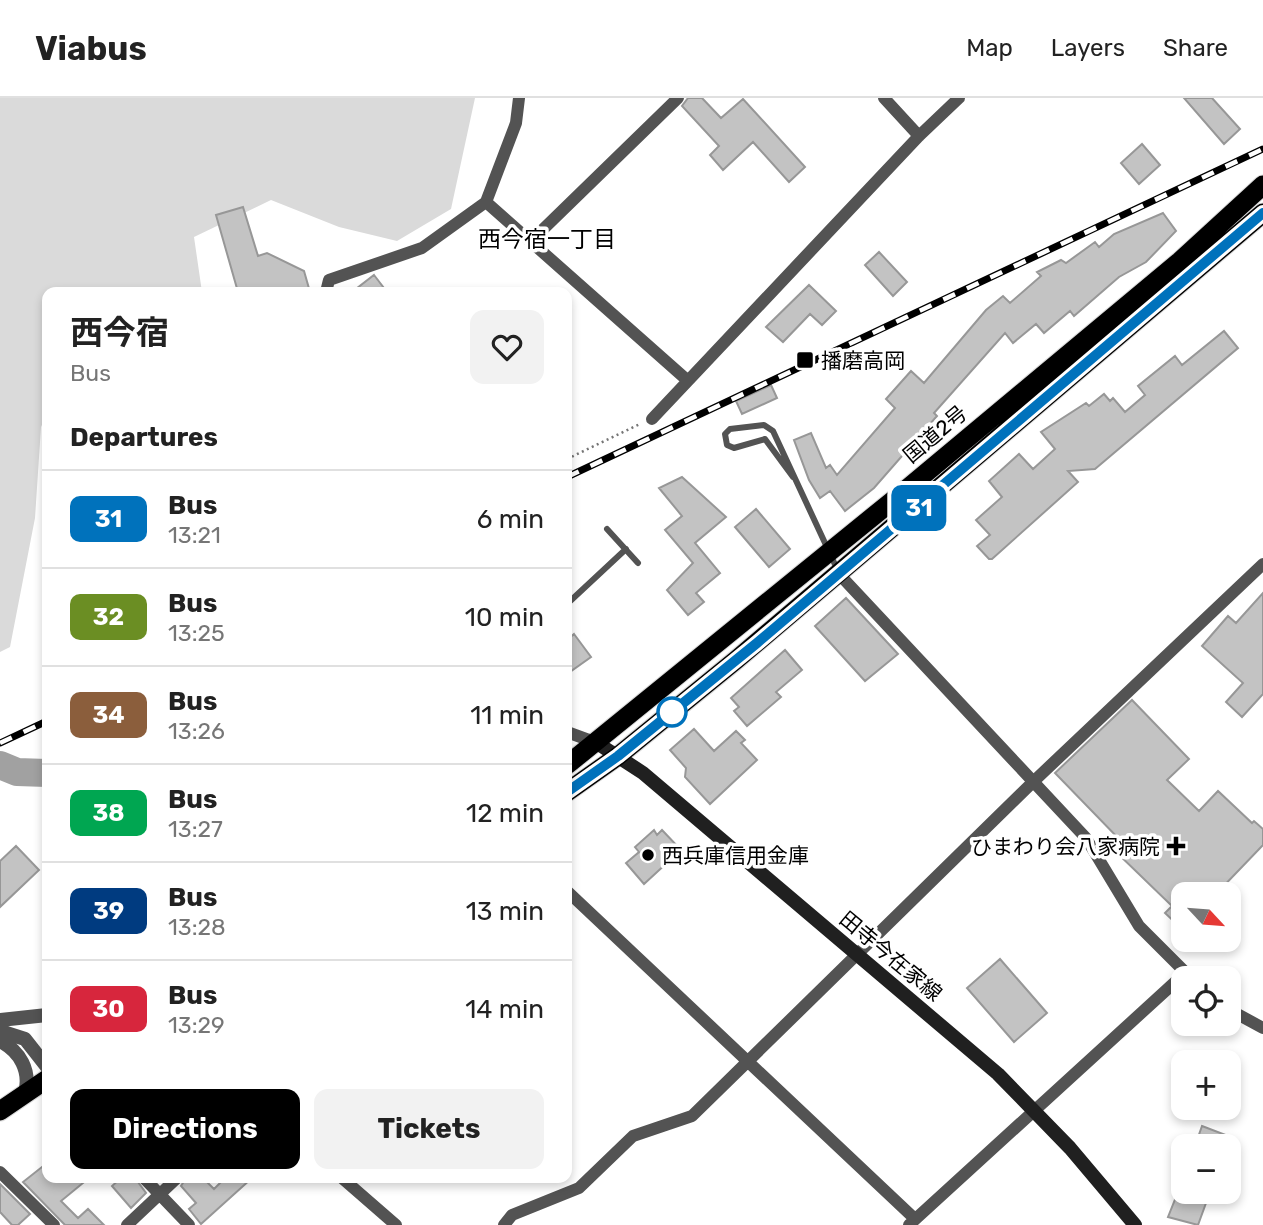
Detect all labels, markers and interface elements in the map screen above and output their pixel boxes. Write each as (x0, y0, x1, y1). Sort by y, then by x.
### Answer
text: Viabus (35, 29, 147, 68)
text: Map (966, 34, 1013, 62)
text: Layers (1051, 34, 1125, 62)
text: Share (1163, 34, 1228, 62)
district label: 西今宿一丁目 (478, 225, 616, 253)
button: heart (470, 310, 544, 384)
text: 西今宿 (70, 313, 169, 352)
place label: 播磨高岡 (821, 348, 905, 373)
marker: 播磨高岡 (795, 350, 815, 370)
text: Bus (70, 359, 111, 387)
street label: 国道2号 (898, 400, 972, 468)
text: Departures (70, 422, 218, 453)
line badge: 31 (888, 485, 950, 531)
text: Bus (168, 490, 217, 521)
text: 31 (905, 494, 933, 522)
text: 6 min (477, 504, 544, 535)
text: 31 (95, 505, 122, 533)
text: 13:21 (168, 521, 221, 549)
text: Bus (168, 588, 217, 619)
text: 10 min (465, 602, 544, 633)
text: 32 (93, 603, 124, 631)
text: 13:25 (168, 619, 225, 647)
text: Bus (168, 686, 217, 717)
unlabelled marker (657, 697, 687, 727)
text: 11 min (470, 700, 544, 731)
text: 34 (92, 701, 125, 729)
text: 13:26 (168, 717, 225, 745)
text: Bus (168, 784, 217, 815)
text: 12 min (466, 798, 544, 829)
text: 38 (92, 799, 125, 827)
text: 13:27 (168, 815, 223, 843)
place label: ひまわり会八家病院 (971, 834, 1160, 859)
marker: ひまわり会八家病院 (1166, 836, 1186, 856)
place label: 西兵庫信用金庫 (662, 843, 809, 868)
marker: 西兵庫信用金庫 (640, 847, 656, 863)
text: Bus (168, 882, 217, 913)
north arrow (1171, 882, 1241, 952)
map controls (1171, 882, 1241, 1204)
text: 13 min (466, 896, 544, 927)
text: 39 (93, 897, 124, 925)
street label: 田寺今在家線 (835, 906, 947, 1006)
text: 13:28 (168, 913, 226, 941)
button: locate (1171, 966, 1241, 1036)
text: Bus (168, 980, 217, 1011)
text: 14 min (465, 994, 544, 1025)
text: 30 (92, 995, 125, 1023)
text: 13:29 (168, 1011, 225, 1039)
button: + (1171, 1050, 1241, 1120)
button: Directions (70, 1089, 300, 1169)
button: Tickets (314, 1089, 544, 1169)
button: − (1171, 1134, 1241, 1204)

